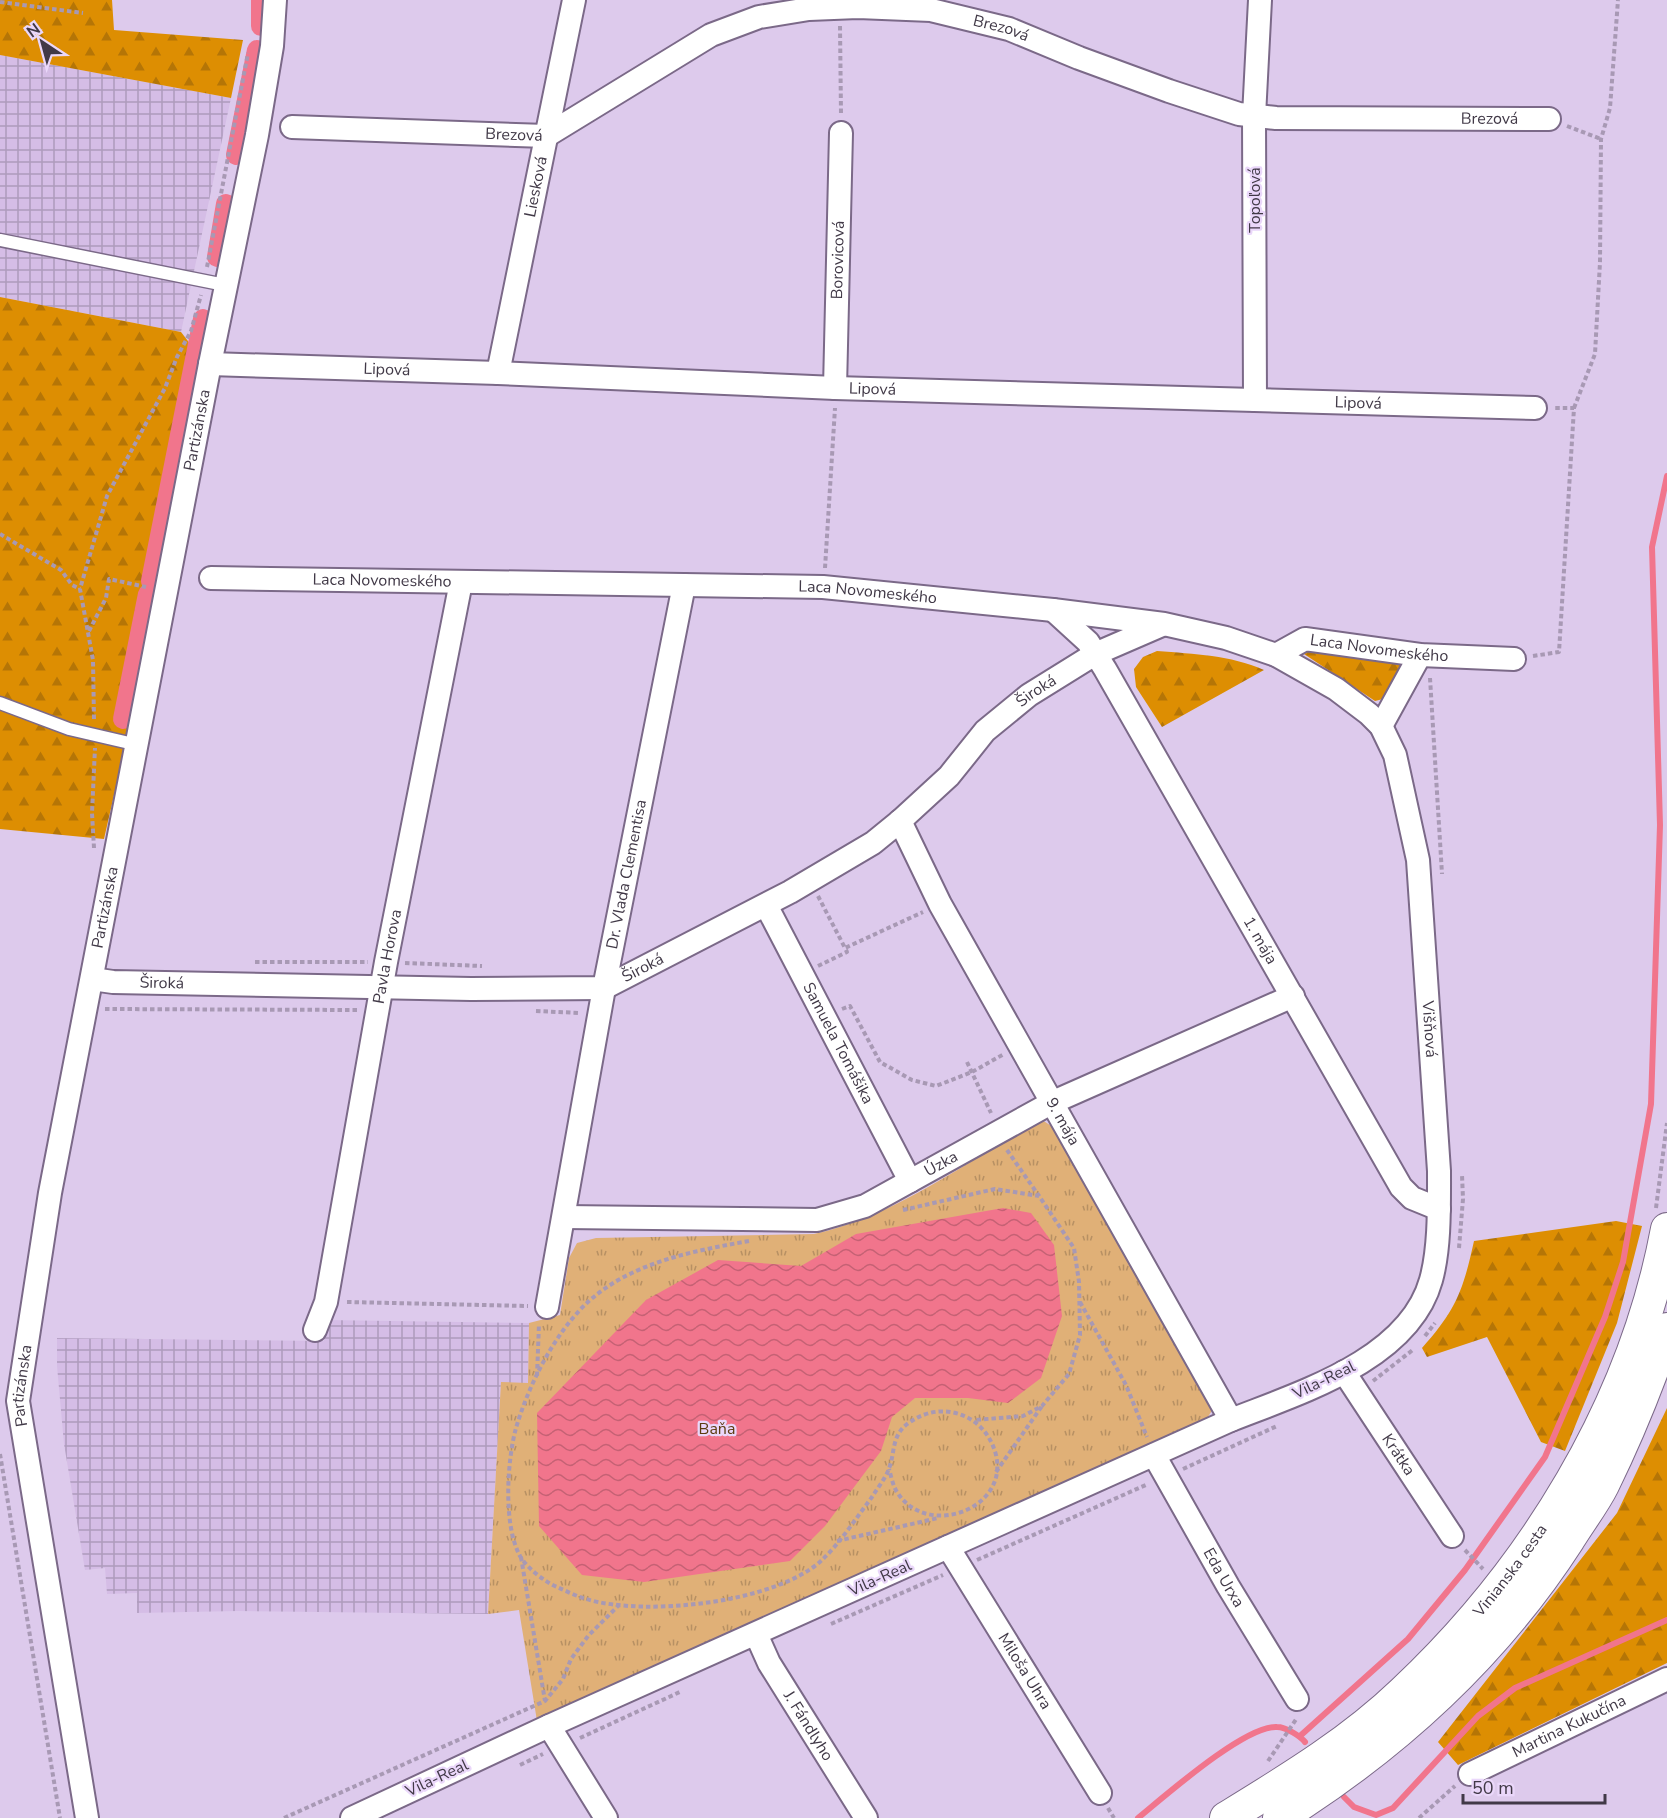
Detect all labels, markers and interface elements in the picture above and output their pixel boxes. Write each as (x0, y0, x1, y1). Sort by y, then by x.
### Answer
street label: Brezová (971, 10, 1033, 47)
north arrow (12, 12, 72, 72)
text: N (22, 18, 45, 43)
street label: Brezová (1461, 108, 1518, 130)
street label: Brezová (485, 123, 543, 147)
street label: Liesková (519, 154, 553, 219)
street label: Topoľová (1244, 167, 1266, 233)
street label: Borovicová (826, 220, 850, 300)
street label: Lipová (363, 358, 411, 381)
street label: Lipová (849, 377, 896, 401)
street label: Partizánska (179, 387, 216, 473)
street label: Lipová (1334, 391, 1382, 415)
street label: Laca Novomeského (312, 568, 452, 593)
street label: Laca Novomeského (798, 576, 938, 609)
street label: Laca Novomeského (1309, 629, 1449, 667)
street label: Široká (1011, 670, 1061, 712)
street label: Dr. Vlada Clementisa (601, 798, 652, 951)
street label: Partizánska (86, 865, 124, 950)
street label: Pavla Horova (368, 907, 407, 1006)
street label: 1. mája (1238, 913, 1283, 968)
street label: Široká (618, 948, 668, 988)
street label: Široká (139, 972, 184, 994)
street label: Samuela Tomášika (797, 979, 879, 1108)
street label: Višňová (1416, 999, 1442, 1058)
street label: 9. mája (1040, 1094, 1085, 1150)
street label: Úzka (920, 1146, 962, 1182)
street label: Partizánska (7, 1343, 37, 1428)
street label: Vila-Real (1288, 1355, 1359, 1405)
park label: Baňa (699, 1418, 735, 1440)
street label: Krátka (1377, 1429, 1420, 1480)
street label: Vinianska cesta (1468, 1520, 1552, 1622)
street label: Eda Urxa (1198, 1544, 1250, 1612)
street label: Vila-Real (844, 1554, 915, 1602)
street label: Miloša Uhra (993, 1629, 1057, 1714)
street label: J. Fándlyho (778, 1686, 839, 1765)
street label: Martina Kukučína (1508, 1689, 1630, 1763)
street label: Vila-Real (401, 1754, 472, 1803)
scale bar (1463, 1767, 1606, 1805)
text: 50 m (1472, 1776, 1514, 1800)

